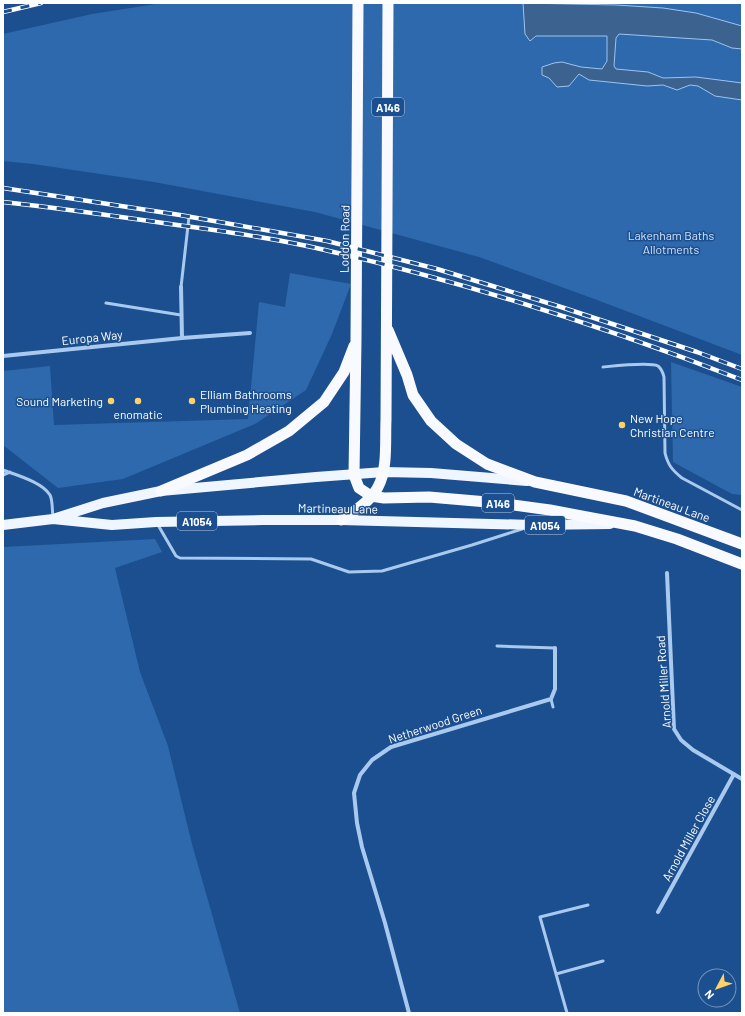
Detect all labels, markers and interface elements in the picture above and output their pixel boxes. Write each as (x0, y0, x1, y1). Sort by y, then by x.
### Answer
road number: A146 (372, 98, 404, 116)
street label: Loddon Road (336, 205, 352, 273)
park label: Lakenham Baths Allotments (628, 228, 715, 256)
street label: Europa Way (61, 327, 124, 347)
place label: Elliam Bathrooms Plumbing Heating (200, 387, 292, 415)
place label: Sound Marketing (16, 394, 103, 408)
marker: Sound Marketing (106, 396, 116, 406)
marker: enomatic (133, 396, 143, 406)
marker: Elliam Bathrooms Plumbing Heating (187, 396, 197, 406)
place label: enomatic (114, 407, 163, 421)
place label: New Hope Christian Centre (630, 411, 715, 439)
marker: New Hope Christian Centre (617, 420, 627, 430)
street label: Martineau Lane (632, 484, 712, 524)
road number: A146 (482, 494, 514, 512)
street label: Martineau Lane (298, 500, 378, 516)
road number: A1054 (177, 512, 217, 530)
road number: A1054 (525, 516, 565, 534)
street label: Arnold Miller Road (653, 635, 673, 729)
street label: Netherwood Green (386, 702, 484, 746)
street label: Arnold Miller Close (659, 793, 717, 883)
north arrow (697, 968, 737, 1008)
text: N (702, 988, 716, 1002)

